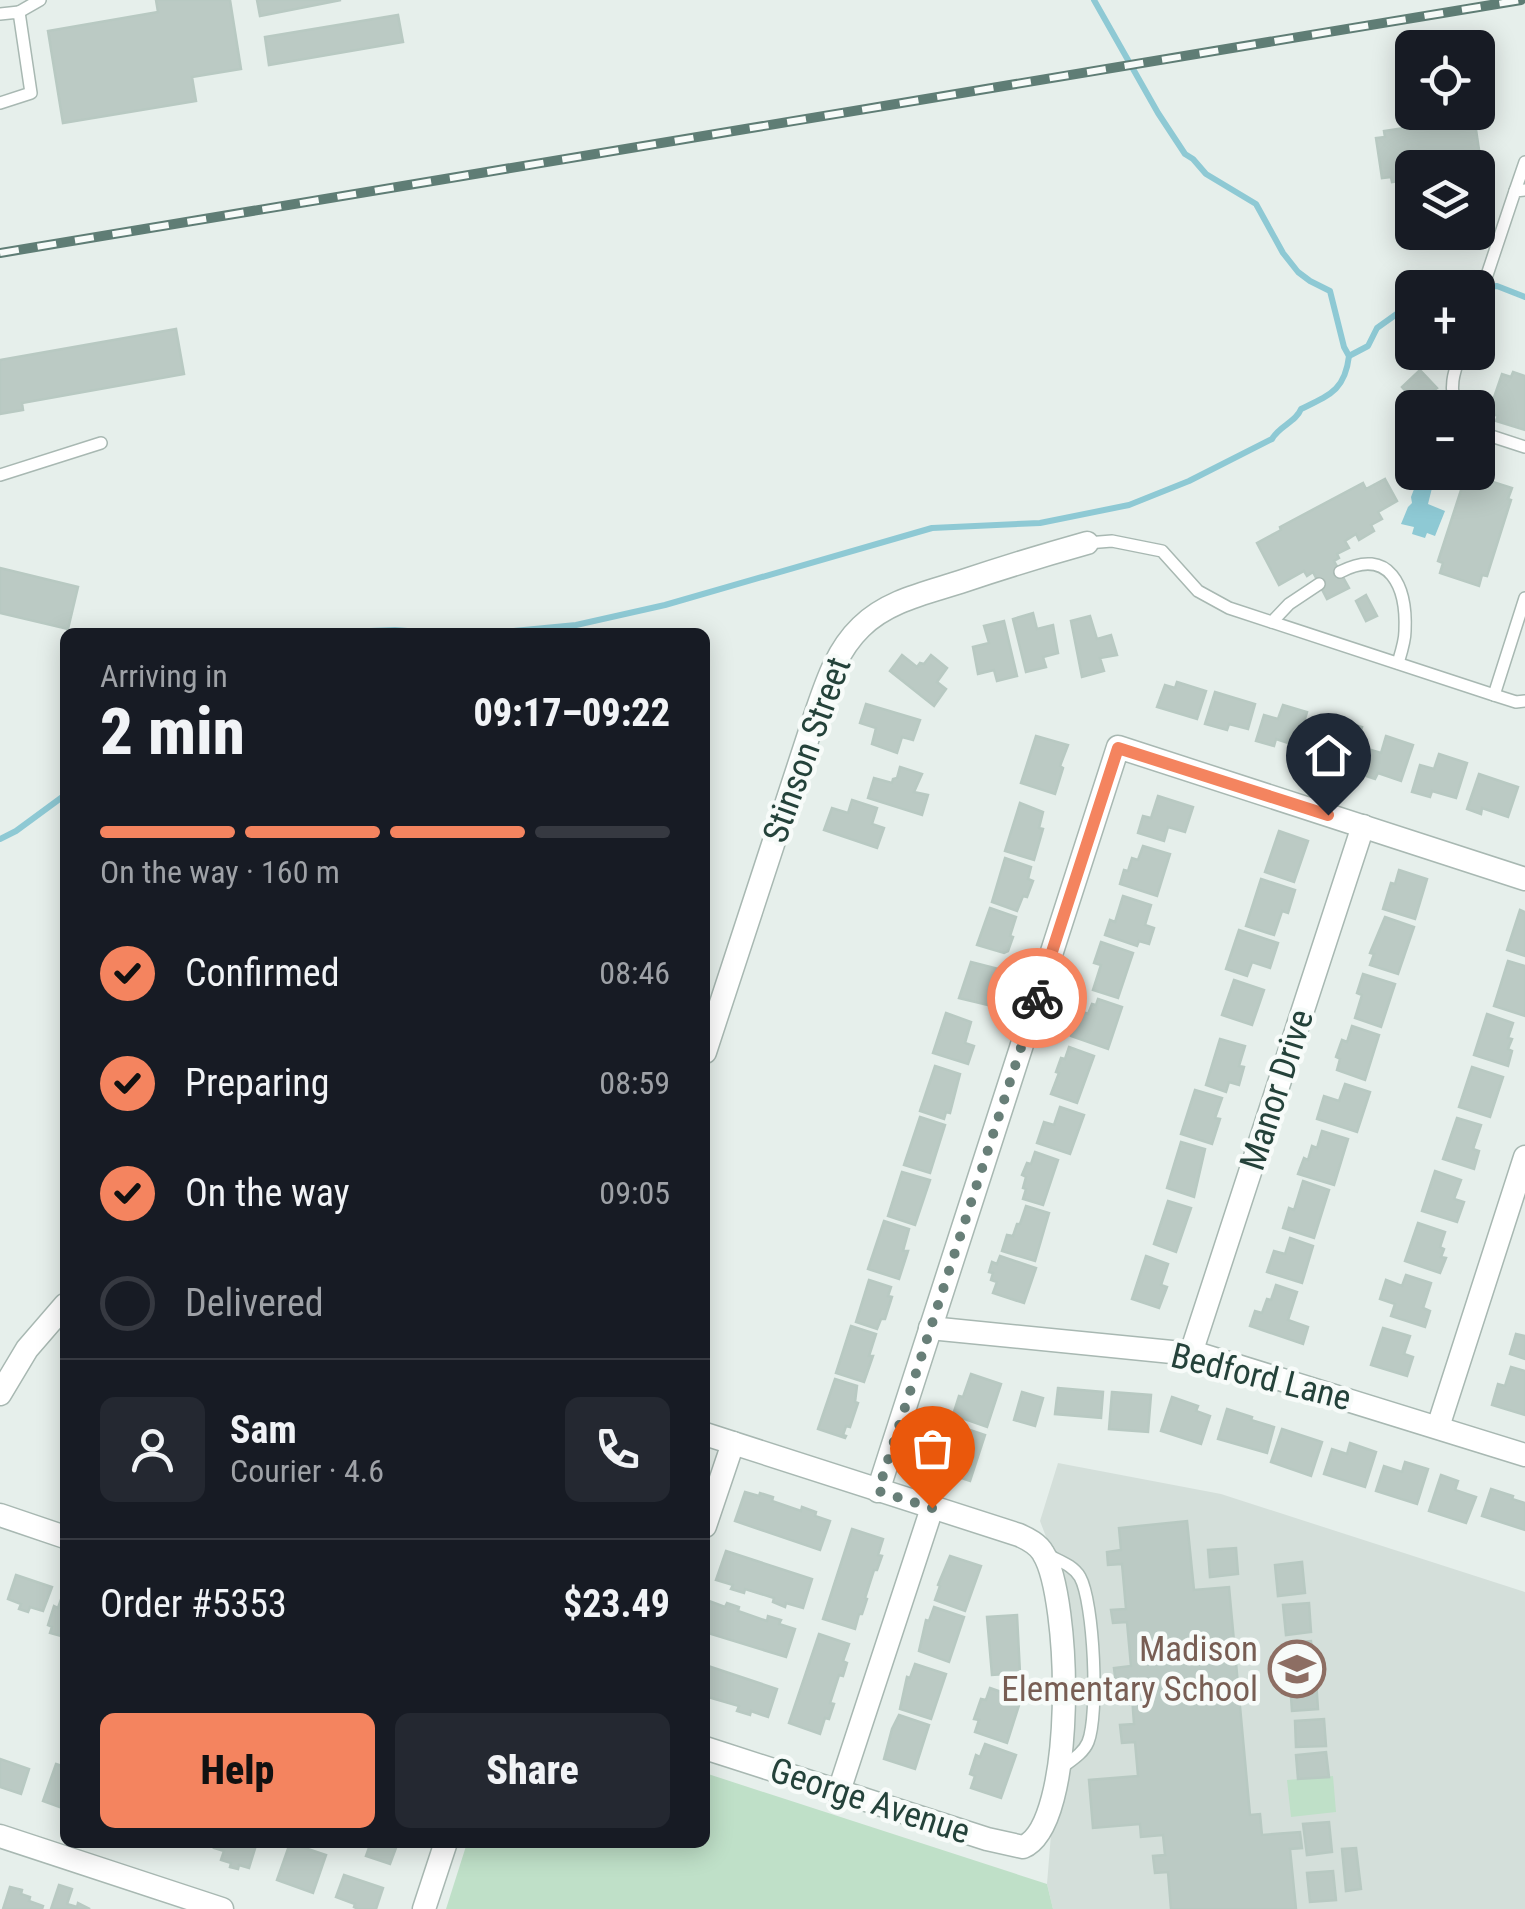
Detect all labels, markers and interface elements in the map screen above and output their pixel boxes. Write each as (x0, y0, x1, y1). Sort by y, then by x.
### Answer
map controls (1395, 30, 1495, 490)
button: locate (1395, 30, 1495, 130)
button: layers (1395, 150, 1495, 250)
button: + (1395, 270, 1495, 370)
button: − (1395, 390, 1495, 490)
street label: Stinson Street (755, 652, 859, 848)
text: Arriving in (100, 657, 228, 695)
text: 09:17–09:22 (473, 691, 670, 735)
text: 2 min (100, 694, 245, 770)
pin (1286, 713, 1371, 816)
icon: home (1301, 728, 1356, 783)
text: On the way · 160 m (100, 853, 340, 891)
icon: check (100, 946, 155, 1001)
courier (987, 948, 1087, 1048)
text: Confirmed (185, 951, 340, 995)
text: 08:46 (599, 954, 670, 992)
icon: bike (1010, 971, 1065, 1026)
street label: Manor Drive (1232, 1005, 1322, 1175)
icon: check (100, 1056, 155, 1111)
text: Preparing (185, 1061, 330, 1105)
text: 08:59 (599, 1064, 670, 1102)
icon: check (100, 1166, 155, 1221)
text: On the way (185, 1171, 350, 1215)
text: 09:05 (599, 1174, 670, 1212)
text: Delivered (185, 1281, 324, 1325)
street label: Bedford Lane (1167, 1335, 1355, 1419)
button: person (100, 1397, 205, 1502)
button: phone (565, 1397, 670, 1502)
pin (890, 1406, 975, 1509)
text: Sam (230, 1408, 297, 1452)
icon: bag (905, 1421, 960, 1476)
text: Courier · 4.6 (230, 1452, 384, 1490)
text: Order #5353 (100, 1582, 287, 1626)
text: $23.49 (563, 1582, 670, 1626)
place label: Madison Elementary School (1001, 1629, 1258, 1710)
school or university icon: Madison Elementary School (1267, 1639, 1327, 1699)
button: Help (100, 1713, 375, 1828)
button: Share (395, 1713, 670, 1828)
street label: George Avenue (765, 1749, 975, 1853)

